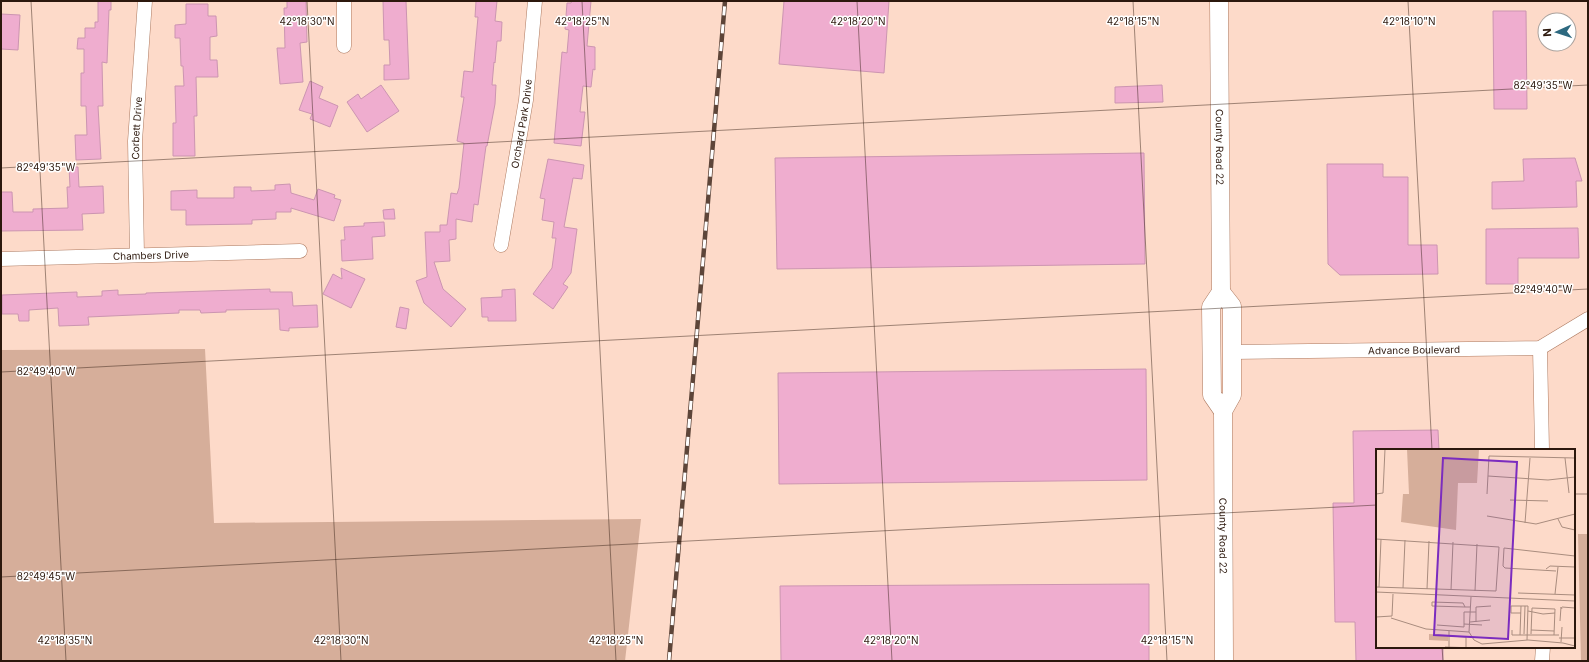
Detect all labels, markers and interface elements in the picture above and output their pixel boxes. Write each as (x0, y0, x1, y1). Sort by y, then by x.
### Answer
north arrow (1537, 12, 1577, 52)
text: 42°18'30"N (279, 15, 335, 27)
text: 42°18'25"N (555, 15, 609, 27)
text: 42°18'20"N (831, 15, 885, 27)
text: 42°18'15"N (1107, 15, 1159, 27)
text: 42°18'10"N (1383, 15, 1435, 27)
text: N (1540, 28, 1554, 37)
street label: Orchard Park Drive (508, 78, 534, 169)
text: 82°49'35"W (1514, 79, 1573, 91)
street label: Corbett Drive (129, 96, 144, 160)
street label: County Road 22 (1214, 109, 1226, 185)
text: 82°49'35"W (17, 161, 76, 173)
street label: Chambers Drive (113, 248, 189, 262)
text: 82°49'40"W (1514, 283, 1572, 295)
street label: Advance Boulevard (1368, 343, 1460, 356)
text: 82°49'40"W (17, 365, 75, 377)
inset map (1376, 449, 1575, 648)
street label: County Road 22 (1217, 498, 1230, 574)
text: 82°49'45"W (17, 570, 75, 582)
text: 42°18'35"N (38, 634, 92, 646)
text: 42°18'30"N (313, 634, 369, 646)
text: 42°18'25"N (589, 634, 643, 646)
text: 42°18'20"N (864, 634, 918, 646)
text: 42°18'15"N (1141, 634, 1193, 646)

